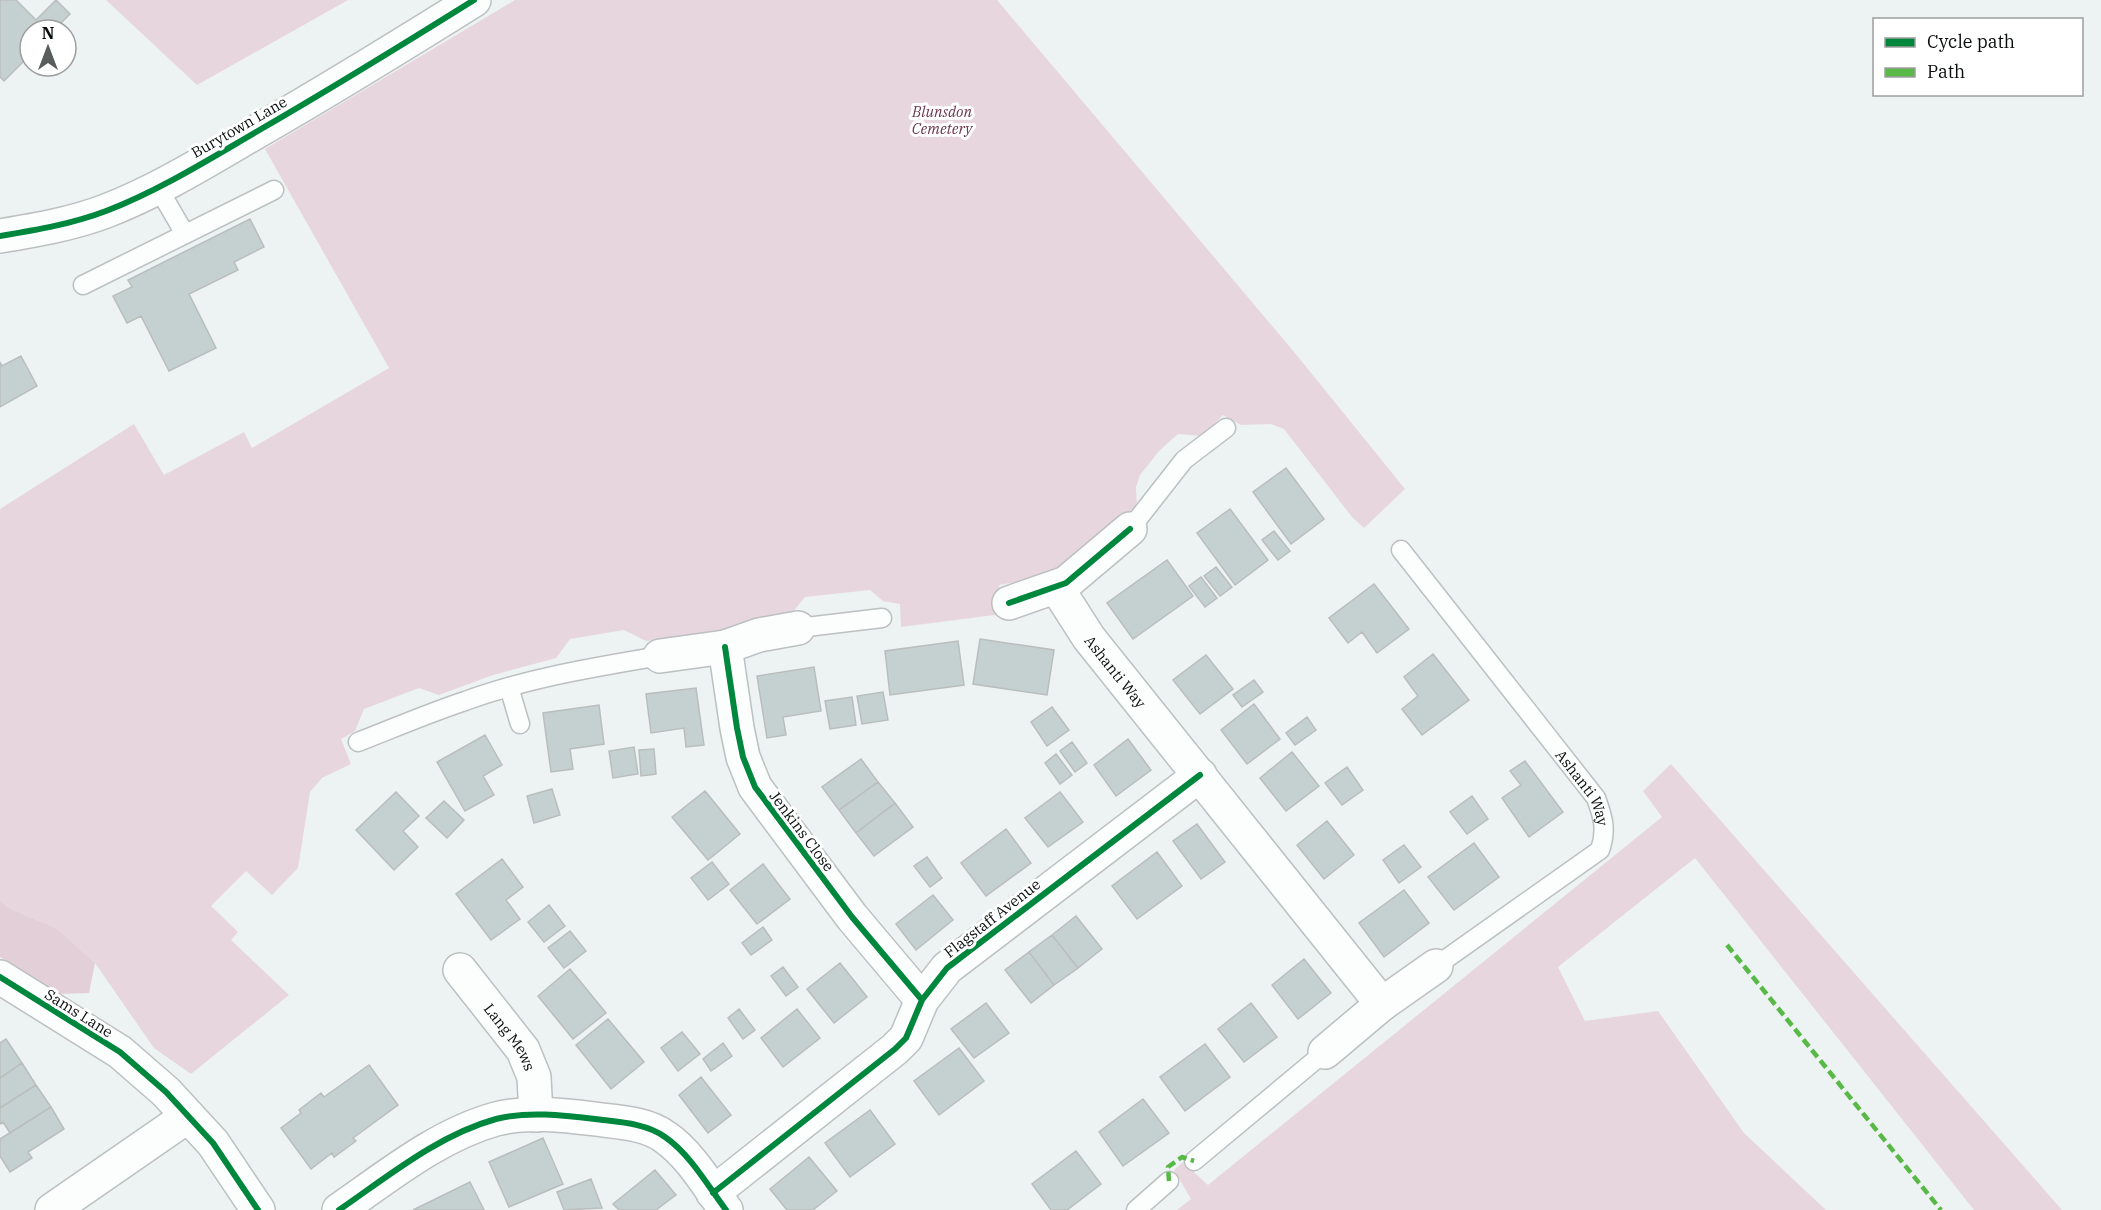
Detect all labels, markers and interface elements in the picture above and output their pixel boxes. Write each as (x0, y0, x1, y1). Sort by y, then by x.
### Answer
north arrow (18, 18, 78, 78)
legend (1873, 18, 2083, 96)
text: N (42, 23, 54, 43)
text: Cycle path (1927, 30, 2015, 53)
text: Path (1927, 60, 1965, 83)
street label: Burytown Lane (188, 92, 290, 162)
park label: Blunsdon Cemetery (911, 102, 973, 138)
street label: Ashanti Way (1081, 631, 1151, 712)
street label: Ashanti Way (1552, 745, 1613, 827)
street label: Jenkins Close (765, 787, 839, 875)
street label: Flagstaff Avenue (940, 874, 1044, 962)
street label: Sams Lane (41, 985, 117, 1041)
street label: Lang Mews (480, 999, 540, 1073)

